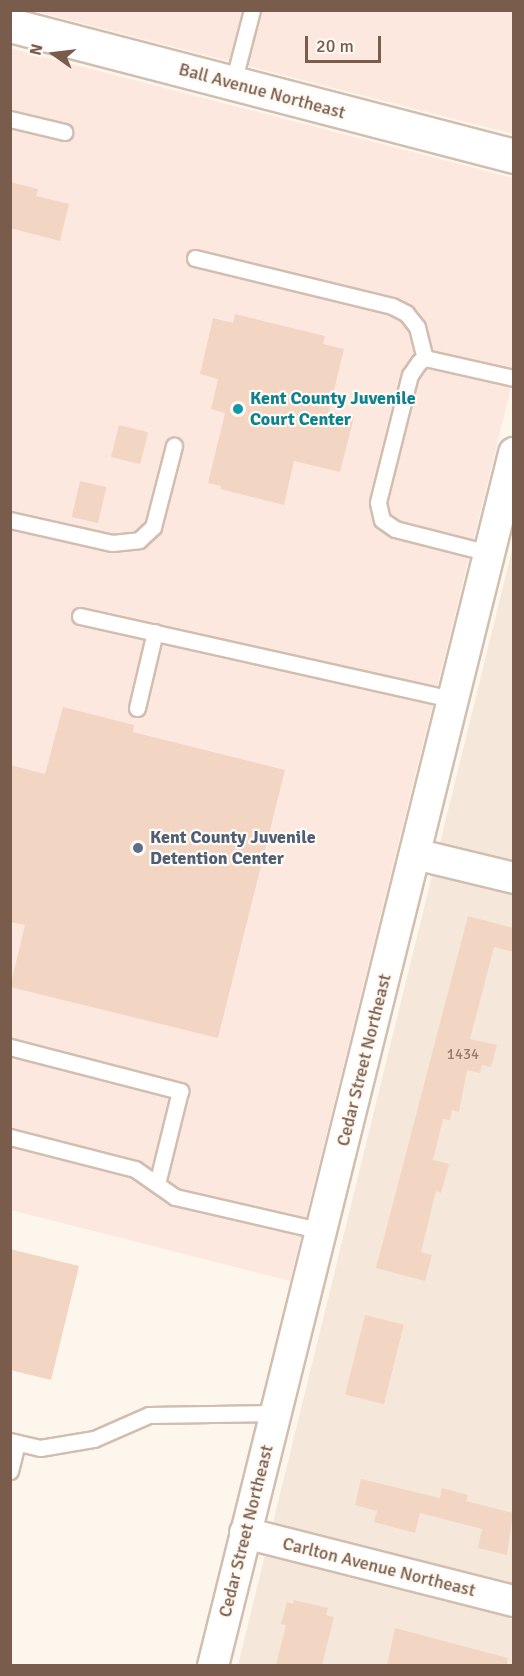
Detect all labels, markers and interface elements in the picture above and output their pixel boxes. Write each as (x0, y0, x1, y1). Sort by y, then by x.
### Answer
north arrow (24, 24, 84, 84)
scale bar (308, 24, 384, 62)
text: 20 m (316, 35, 354, 57)
text: N (25, 42, 48, 57)
street label: Ball Avenue Northeast (176, 58, 348, 124)
place label: Kent County Juvenile Court Center (250, 388, 416, 430)
marker: Kent County Juvenile Court Center (231, 402, 245, 416)
place label: Kent County Juvenile Detention Center (150, 827, 316, 870)
marker: Kent County Juvenile Detention Center (131, 841, 145, 855)
street label: Cedar Street Northeast (332, 972, 396, 1148)
house number: 1434 (447, 1046, 479, 1064)
street label: Cedar Street Northeast (214, 1443, 278, 1619)
street label: Carlton Avenue Northeast (280, 1533, 478, 1601)

